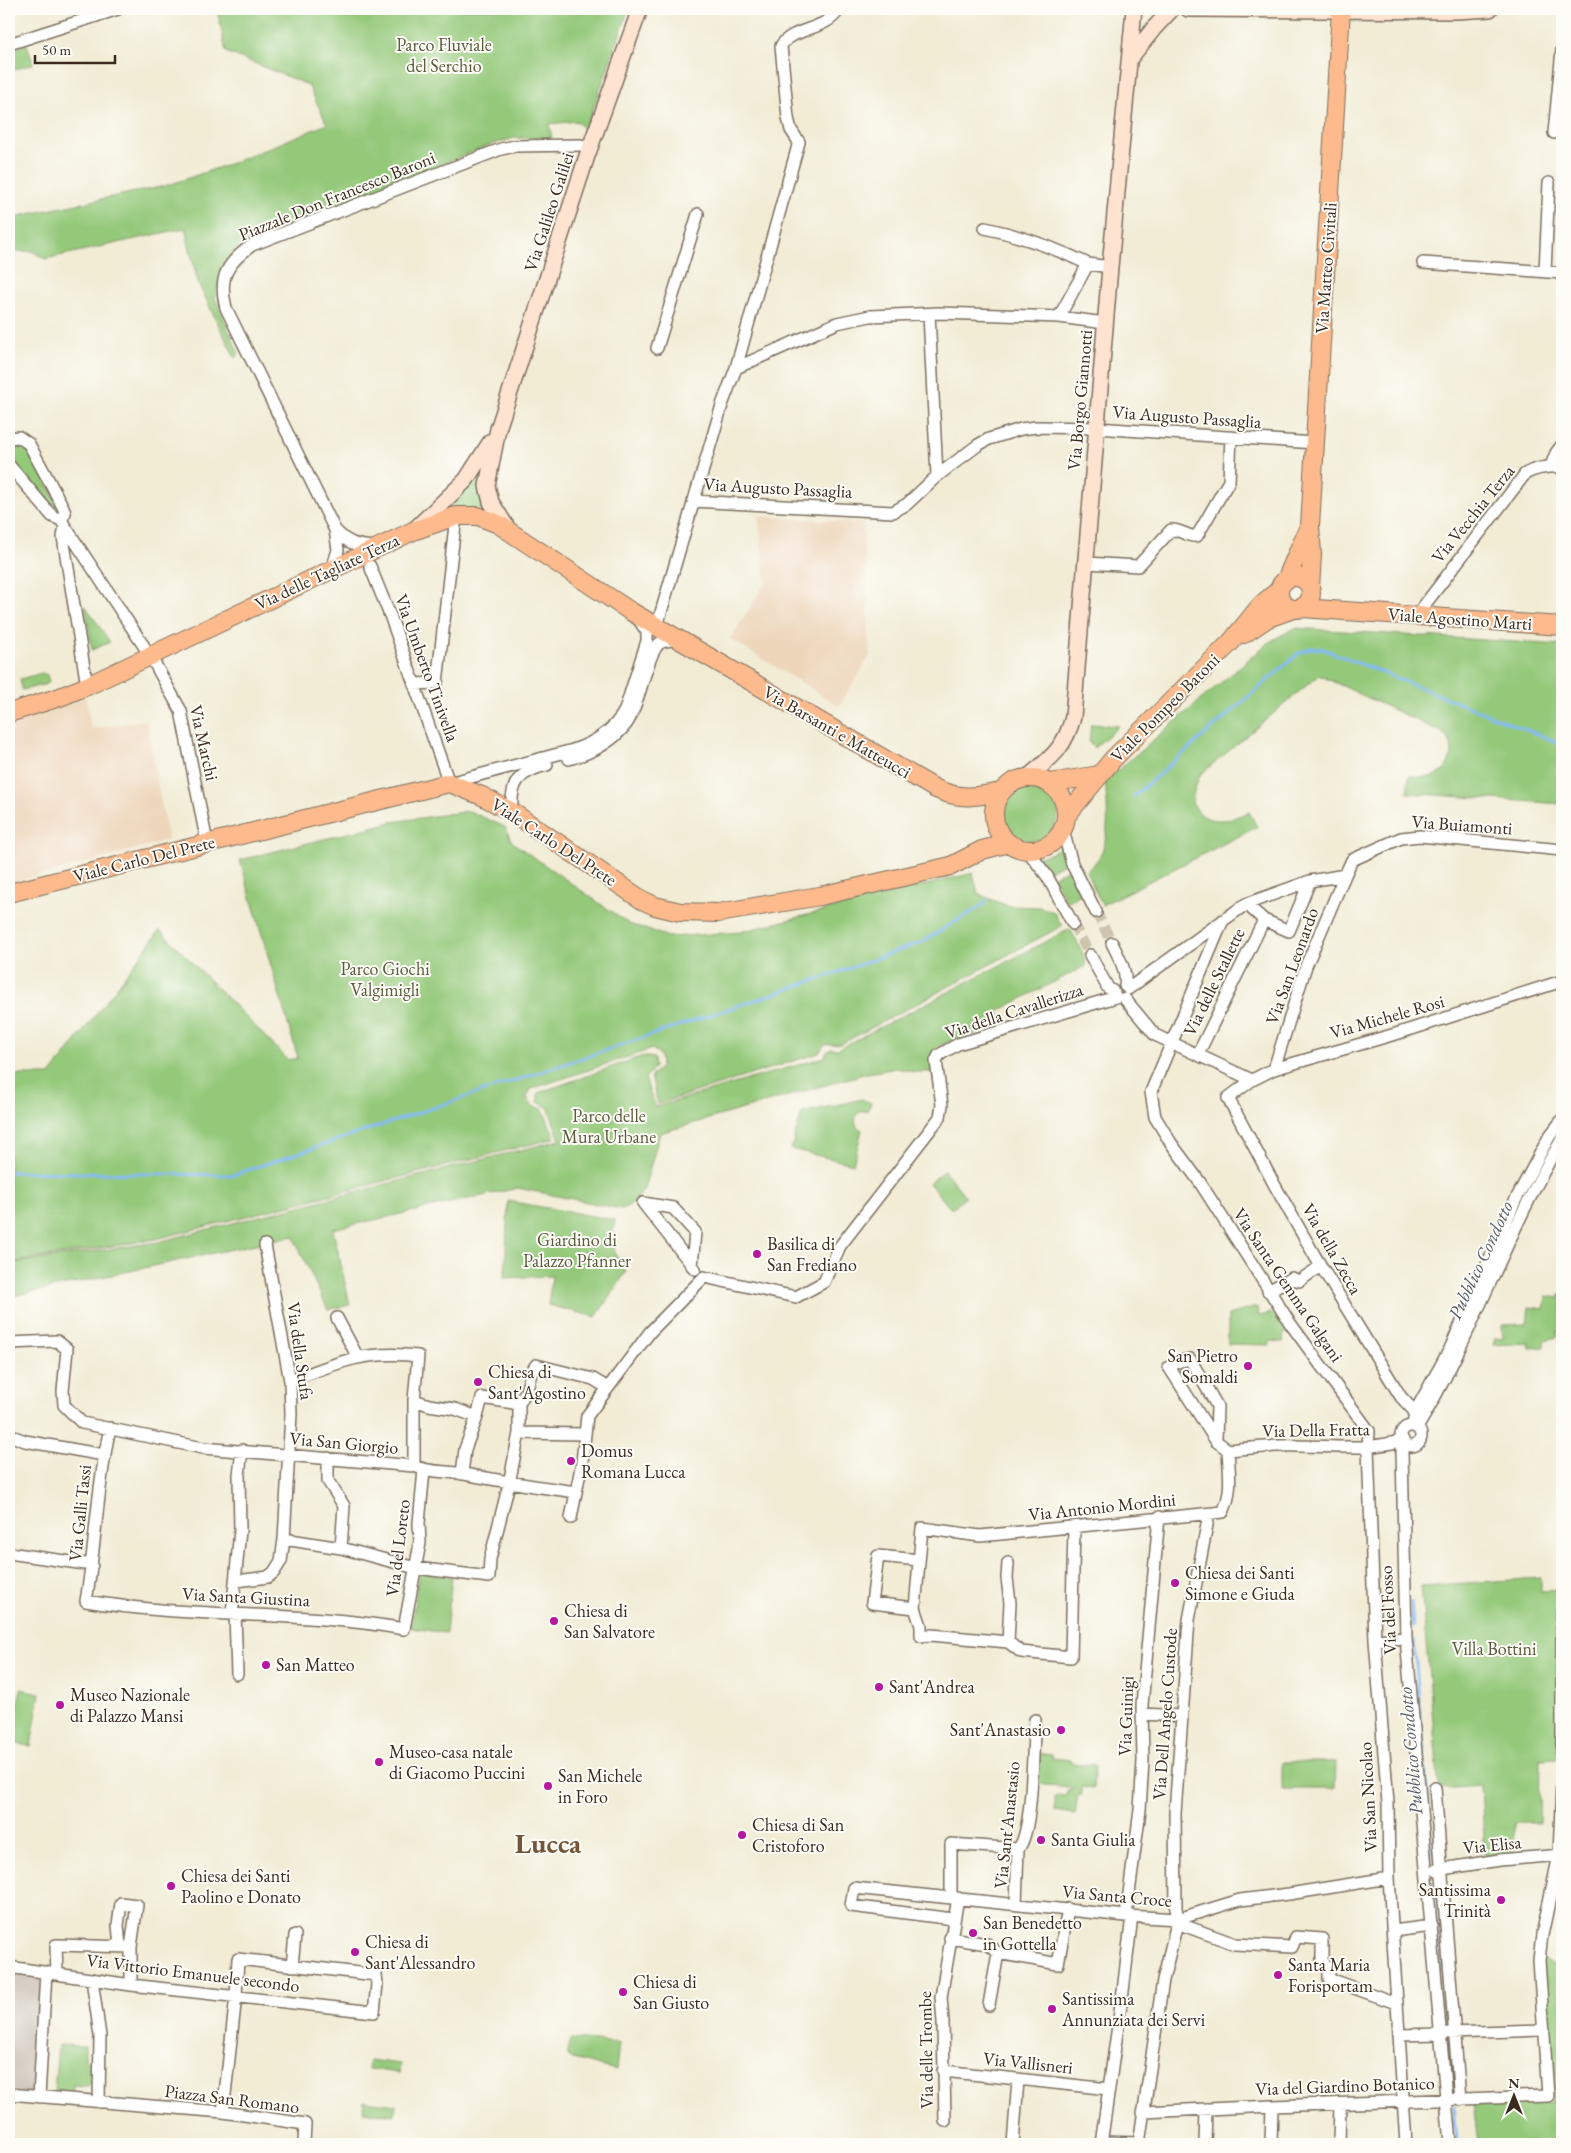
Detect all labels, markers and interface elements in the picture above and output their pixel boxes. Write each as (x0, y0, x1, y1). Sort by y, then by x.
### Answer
scale bar (35, 32, 115, 64)
park label: Parco Fluviale del Serchio (396, 33, 492, 77)
text: 50 m (42, 40, 71, 59)
street label: Piazzale Don Francesco Baroni (235, 145, 439, 246)
street label: Via Galileo Galilei (518, 149, 579, 275)
street label: Via Matteo Civitali (1309, 201, 1342, 334)
street label: Via Borgo Giannotti (1062, 328, 1097, 471)
street label: Via Augusto Passaglia (1112, 400, 1263, 433)
street label: Via Vecchia Terza (1426, 459, 1520, 568)
street label: Via Augusto Passaglia (703, 472, 854, 503)
street label: Via delle Tagliate Terza (251, 528, 403, 615)
street label: Via Umberto Tinivella (390, 591, 465, 746)
street label: Viale Agostino Marti (1387, 602, 1533, 635)
street label: Viale Pompeo Batoni (1105, 648, 1225, 767)
street label: Via Barsanti e Matteucci (759, 680, 916, 784)
street label: Via Marchi (185, 703, 224, 784)
street label: Viale Carlo Del Prete (487, 792, 621, 891)
street label: Via Buiamonti (1411, 810, 1514, 840)
street label: Viale Carlo Del Prete (71, 830, 217, 887)
street label: Via San Leonardo (1260, 904, 1323, 1027)
street label: Via delle Stallette (1177, 924, 1250, 1040)
park label: Parco Giochi Valgimigli (340, 957, 430, 1001)
street label: Via della Cavallerizza (942, 977, 1087, 1044)
street label: Via Michele Rosi (1327, 989, 1447, 1044)
park label: Parco delle Mura Urbane (562, 1104, 656, 1148)
water label: Pubblico Condotto (1442, 1197, 1519, 1324)
street label: Via della Zecca (1297, 1199, 1368, 1299)
street label: Via Santa Gemma Galgani (1228, 1203, 1349, 1367)
park label: Giardino di Palazzo Pfanner (523, 1228, 631, 1272)
place label: Basilica di San Frediano (767, 1232, 857, 1276)
marker: Basilica di San Frediano (751, 1248, 763, 1260)
street label: Via della Stufa (282, 1301, 319, 1402)
place label: San Pietro Somaldi (1167, 1344, 1239, 1388)
place label: Chiesa di Sant'Agostino (488, 1360, 586, 1404)
marker: San Pietro Somaldi (1242, 1360, 1254, 1372)
marker: Chiesa di Sant'Agostino (472, 1376, 484, 1388)
street label: Via Della Fratta (1262, 1417, 1371, 1442)
street label: Via San Giorgio (289, 1426, 400, 1459)
place label: Domus Romana Lucca (581, 1439, 686, 1483)
marker: Domus Romana Lucca (565, 1455, 577, 1467)
street label: Via Galli Tassi (63, 1463, 96, 1563)
street label: Via Antonio Mordini (1027, 1487, 1177, 1526)
street label: Via del Loreto (380, 1498, 415, 1598)
place label: Chiesa dei Santi Simone e Giuda (1185, 1561, 1296, 1605)
street label: Via del Fosso (1374, 1565, 1401, 1655)
marker: Chiesa dei Santi Simone e Giuda (1169, 1577, 1181, 1589)
street label: Via Santa Giustina (182, 1582, 311, 1611)
place label: Chiesa di San Salvatore (564, 1599, 655, 1643)
marker: Chiesa di San Salvatore (548, 1615, 560, 1627)
street label: Via Dell Angelo Custode (1147, 1627, 1182, 1801)
park label: Villa Bottini (1452, 1637, 1537, 1660)
place label: San Matteo (276, 1653, 355, 1676)
marker: San Matteo (260, 1659, 272, 1671)
place label: Sant'Andrea (889, 1675, 975, 1698)
street label: Via Guinigi (1113, 1675, 1138, 1756)
marker: Sant'Andrea (873, 1681, 885, 1693)
place label: Museo Nazionale di Palazzo Mansi (70, 1683, 190, 1727)
water label: Pubblico Condotto (1392, 1686, 1429, 1816)
marker: Museo Nazionale di Palazzo Mansi (54, 1699, 66, 1711)
place label: Sant'Anastasio (950, 1718, 1051, 1741)
marker: Sant'Anastasio (1055, 1724, 1067, 1736)
place label: Museo-casa natale di Giacomo Puccini (389, 1740, 526, 1784)
street label: Via San Nicolao (1353, 1741, 1382, 1853)
marker: Museo-casa natale di Giacomo Puccini (373, 1756, 385, 1768)
street label: Via Sant'Anastasio (988, 1760, 1025, 1890)
place label: San Michele in Foro (558, 1764, 642, 1808)
marker: San Michele in Foro (542, 1780, 554, 1792)
place label: Chiesa di San Cristoforo (752, 1813, 845, 1857)
district label: Lucca (515, 1825, 582, 1861)
place label: Santa Giulia (1051, 1828, 1136, 1851)
marker: Chiesa di San Cristoforo (736, 1829, 748, 1841)
street label: Via Elisa (1462, 1830, 1523, 1859)
marker: Santa Giulia (1035, 1834, 1047, 1846)
place label: Chiesa dei Santi Paolino e Donato (181, 1864, 301, 1908)
place label: Santissima Trinità (1419, 1878, 1492, 1922)
street label: Via Santa Croce (1061, 1879, 1173, 1912)
marker: Chiesa dei Santi Paolino e Donato (165, 1880, 177, 1892)
marker: Santissima Trinità (1495, 1894, 1507, 1906)
place label: San Benedetto in Gottella (983, 1911, 1082, 1955)
marker: San Benedetto in Gottella (967, 1927, 979, 1939)
place label: Chiesa di Sant'Alessandro (365, 1930, 476, 1974)
marker: Chiesa di Sant'Alessandro (349, 1946, 361, 1958)
street label: Via Vittorio Emanuele secondo (85, 1948, 301, 1997)
place label: Santa Maria Forisportam (1288, 1953, 1373, 1997)
marker: Santa Maria Forisportam (1272, 1969, 1284, 1981)
place label: Chiesa di San Giusto (633, 1970, 709, 2014)
marker: Chiesa di San Giusto (617, 1986, 629, 1998)
place label: Santissima Annunziata dei Servi (1061, 1987, 1206, 2031)
street label: Via delle Trombe (913, 1991, 938, 2109)
marker: Santissima Annunziata dei Servi (1046, 2003, 1058, 2015)
street label: Via Vallisneri (982, 2046, 1075, 2079)
north arrow (1488, 2070, 1538, 2120)
street label: Via del Giardino Botanico (1255, 2071, 1435, 2100)
text: N (1508, 2074, 1520, 2092)
street label: Piazza San Romano (163, 2079, 301, 2118)

